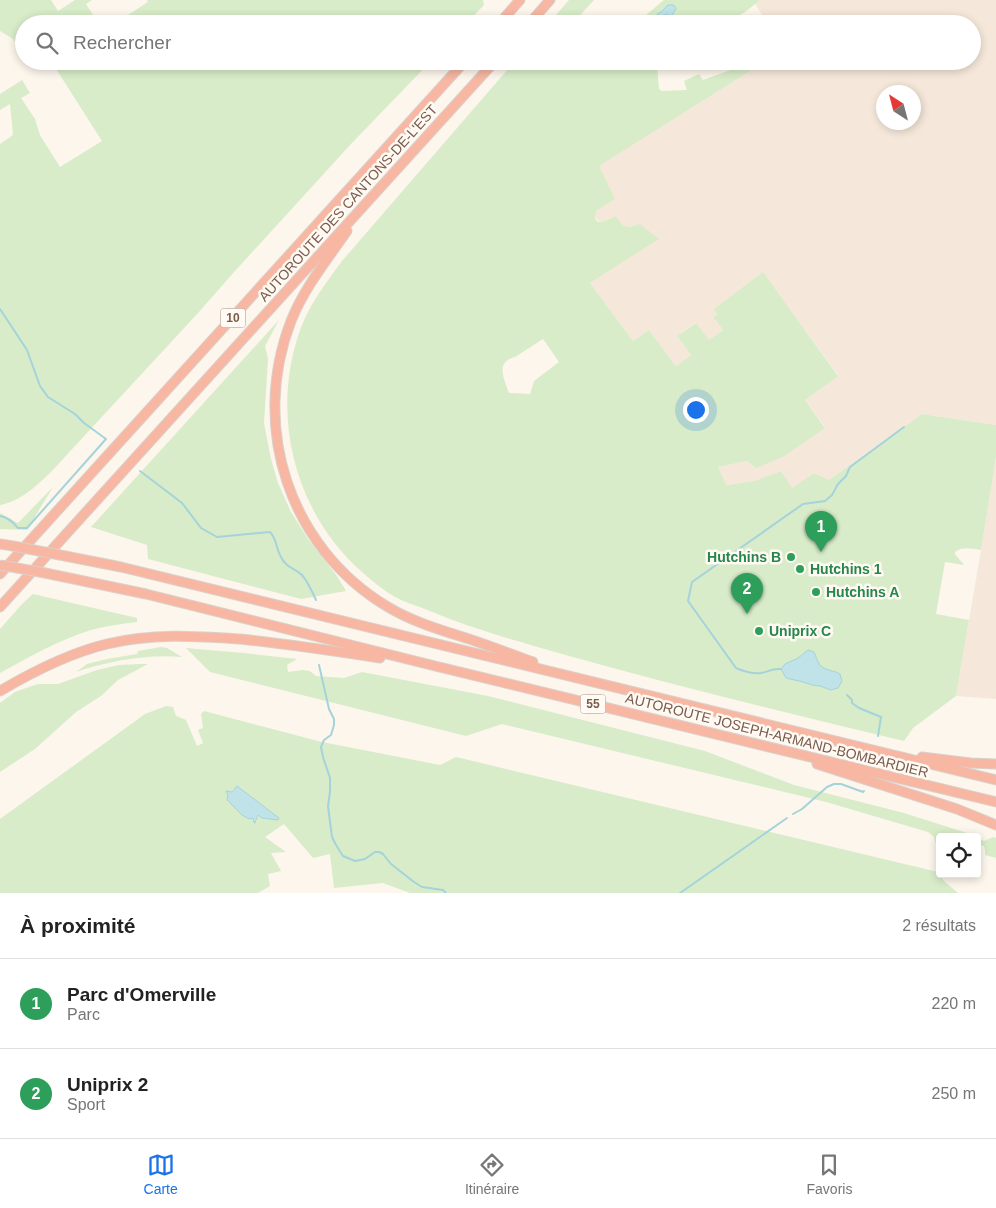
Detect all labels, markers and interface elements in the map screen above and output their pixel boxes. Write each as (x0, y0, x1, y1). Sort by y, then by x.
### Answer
search box (15, 15, 981, 70)
icon: search (33, 29, 61, 57)
text: Rechercher (73, 32, 171, 53)
north arrow (876, 85, 921, 130)
street label: AUTOROUTE DES CANTONS-DE-L'EST (255, 101, 441, 305)
road number: 10 (220, 308, 246, 328)
your location (683, 397, 709, 423)
pin: 1 (805, 511, 837, 552)
place label: Hutchins B (707, 549, 781, 565)
marker: Hutchins B (785, 551, 797, 563)
place label: Hutchins 1 (810, 561, 882, 577)
marker: Hutchins 1 (794, 563, 806, 575)
pin: 2 (731, 573, 763, 614)
place label: Hutchins A (826, 584, 899, 600)
marker: Hutchins A (810, 586, 822, 598)
place label: Uniprix C (769, 623, 831, 639)
marker: Uniprix C (753, 625, 765, 637)
street label: AUTOROUTE JOSEPH-ARMAND-BOMBARDIER (624, 690, 930, 780)
road number: 55 (580, 694, 606, 714)
map controls (936, 833, 981, 878)
button: locate (936, 833, 981, 878)
text: À proximité (20, 914, 136, 937)
text: 2 résultats (902, 917, 976, 934)
text: Parc d'Omerville (67, 984, 216, 1005)
text: 1 (32, 995, 40, 1012)
text: 220 m (932, 995, 976, 1012)
text: Parc (67, 1006, 100, 1023)
text: Uniprix 2 (67, 1074, 148, 1095)
text: 2 (32, 1085, 40, 1102)
text: 250 m (932, 1085, 976, 1102)
text: Sport (67, 1096, 105, 1113)
tab: Carte (144, 1151, 178, 1197)
tab: Itinéraire (465, 1151, 519, 1197)
tab: Favoris (807, 1151, 852, 1197)

